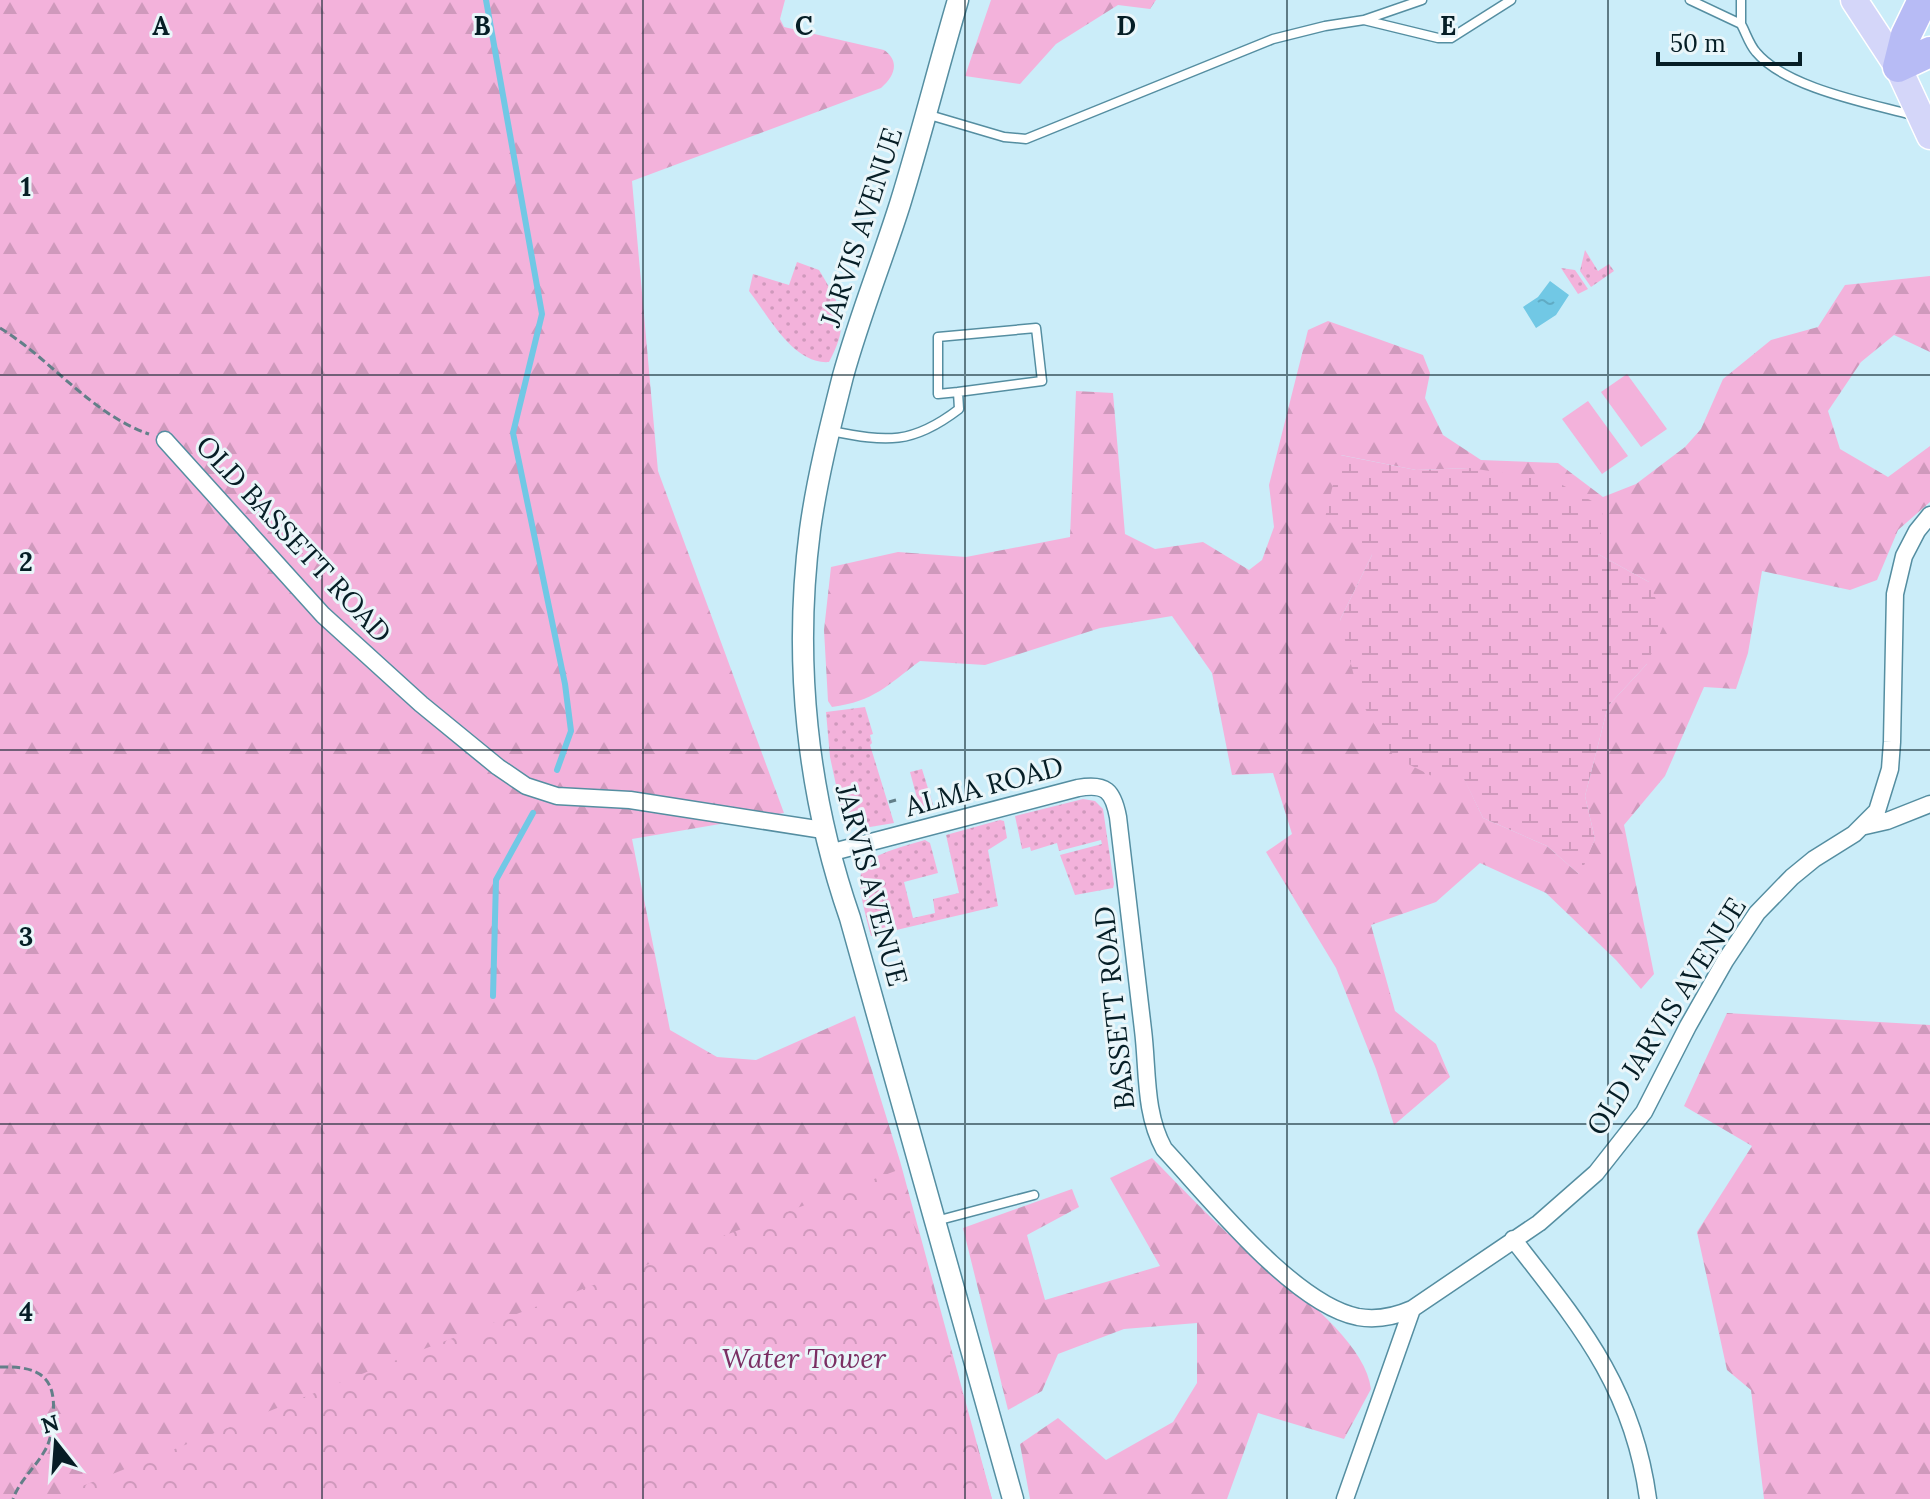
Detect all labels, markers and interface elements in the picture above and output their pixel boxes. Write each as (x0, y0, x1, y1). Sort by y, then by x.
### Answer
text: A (152, 9, 170, 42)
text: B (473, 9, 491, 42)
text: C (795, 9, 813, 42)
text: D (1116, 9, 1136, 42)
text: E (1440, 9, 1456, 42)
scale bar (1658, 16, 1800, 66)
text: 50 m (1670, 28, 1726, 59)
street label: JARVIS AVENUE (812, 123, 910, 332)
text: 1 (21, 170, 31, 203)
street label: OLD BASSETT ROAD (189, 428, 399, 650)
text: 2 (19, 545, 33, 578)
street label: ALMA ROAD (900, 748, 1067, 825)
street label: JARVIS AVENUE (828, 779, 916, 990)
street label: OLD JARVIS AVENUE (1578, 890, 1754, 1142)
street label: BASSETT ROAD (1085, 905, 1143, 1111)
text: 3 (19, 920, 33, 953)
text: 4 (19, 1295, 33, 1328)
park label: Water Tower (722, 1340, 887, 1376)
north arrow (16, 1403, 96, 1483)
text: N (38, 1408, 62, 1440)

